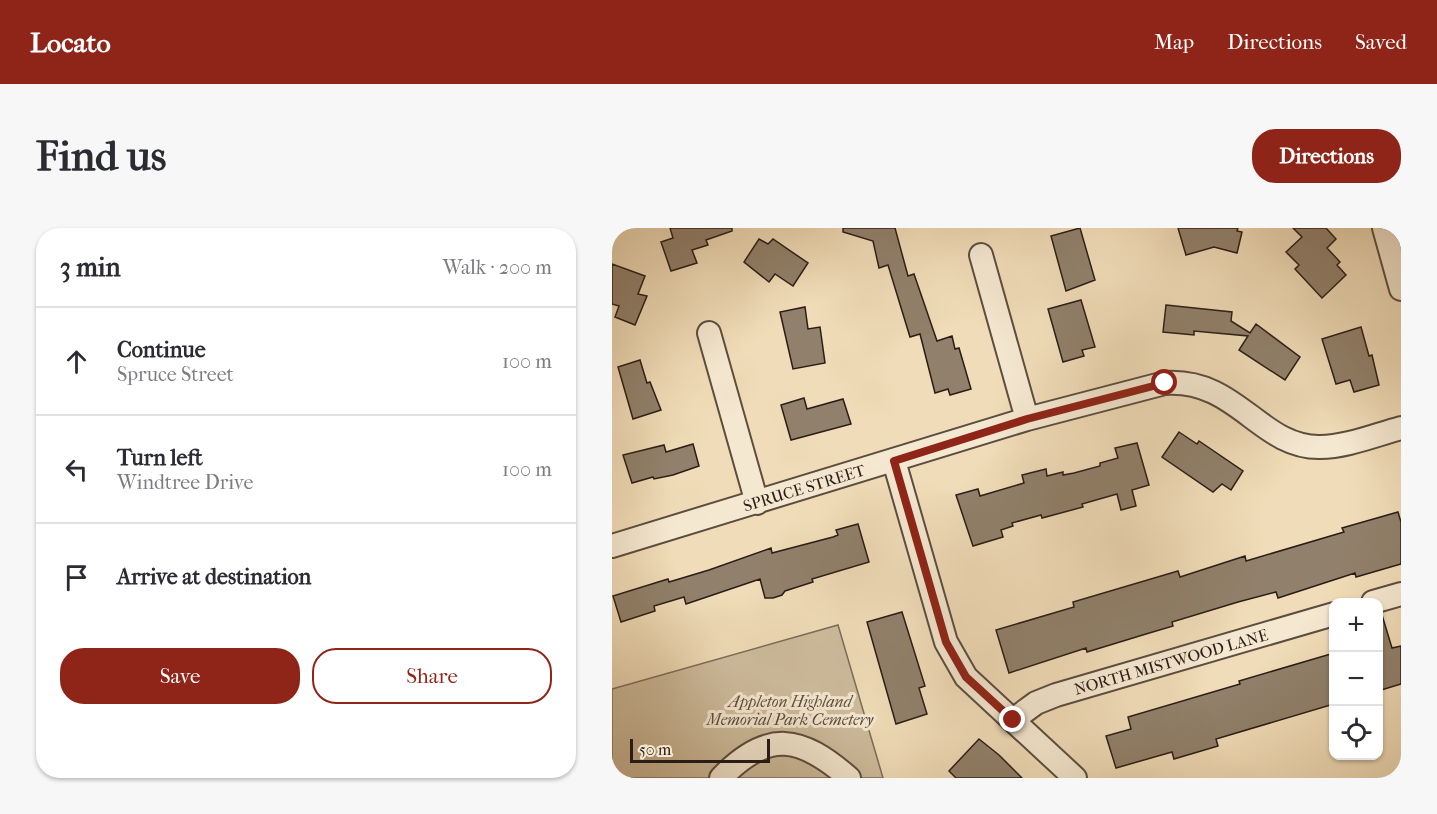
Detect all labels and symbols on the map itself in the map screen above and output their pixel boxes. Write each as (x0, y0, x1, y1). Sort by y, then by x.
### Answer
route start (1151, 369, 1177, 395)
street label: SPRUCE STREET (741, 460, 867, 516)
street label: NORTH MISTWOOD LANE (1072, 625, 1270, 699)
park label: Appleton Highland Memorial Park Cemetery (706, 692, 874, 729)
route end (999, 706, 1025, 732)
scale bar (630, 736, 770, 764)

